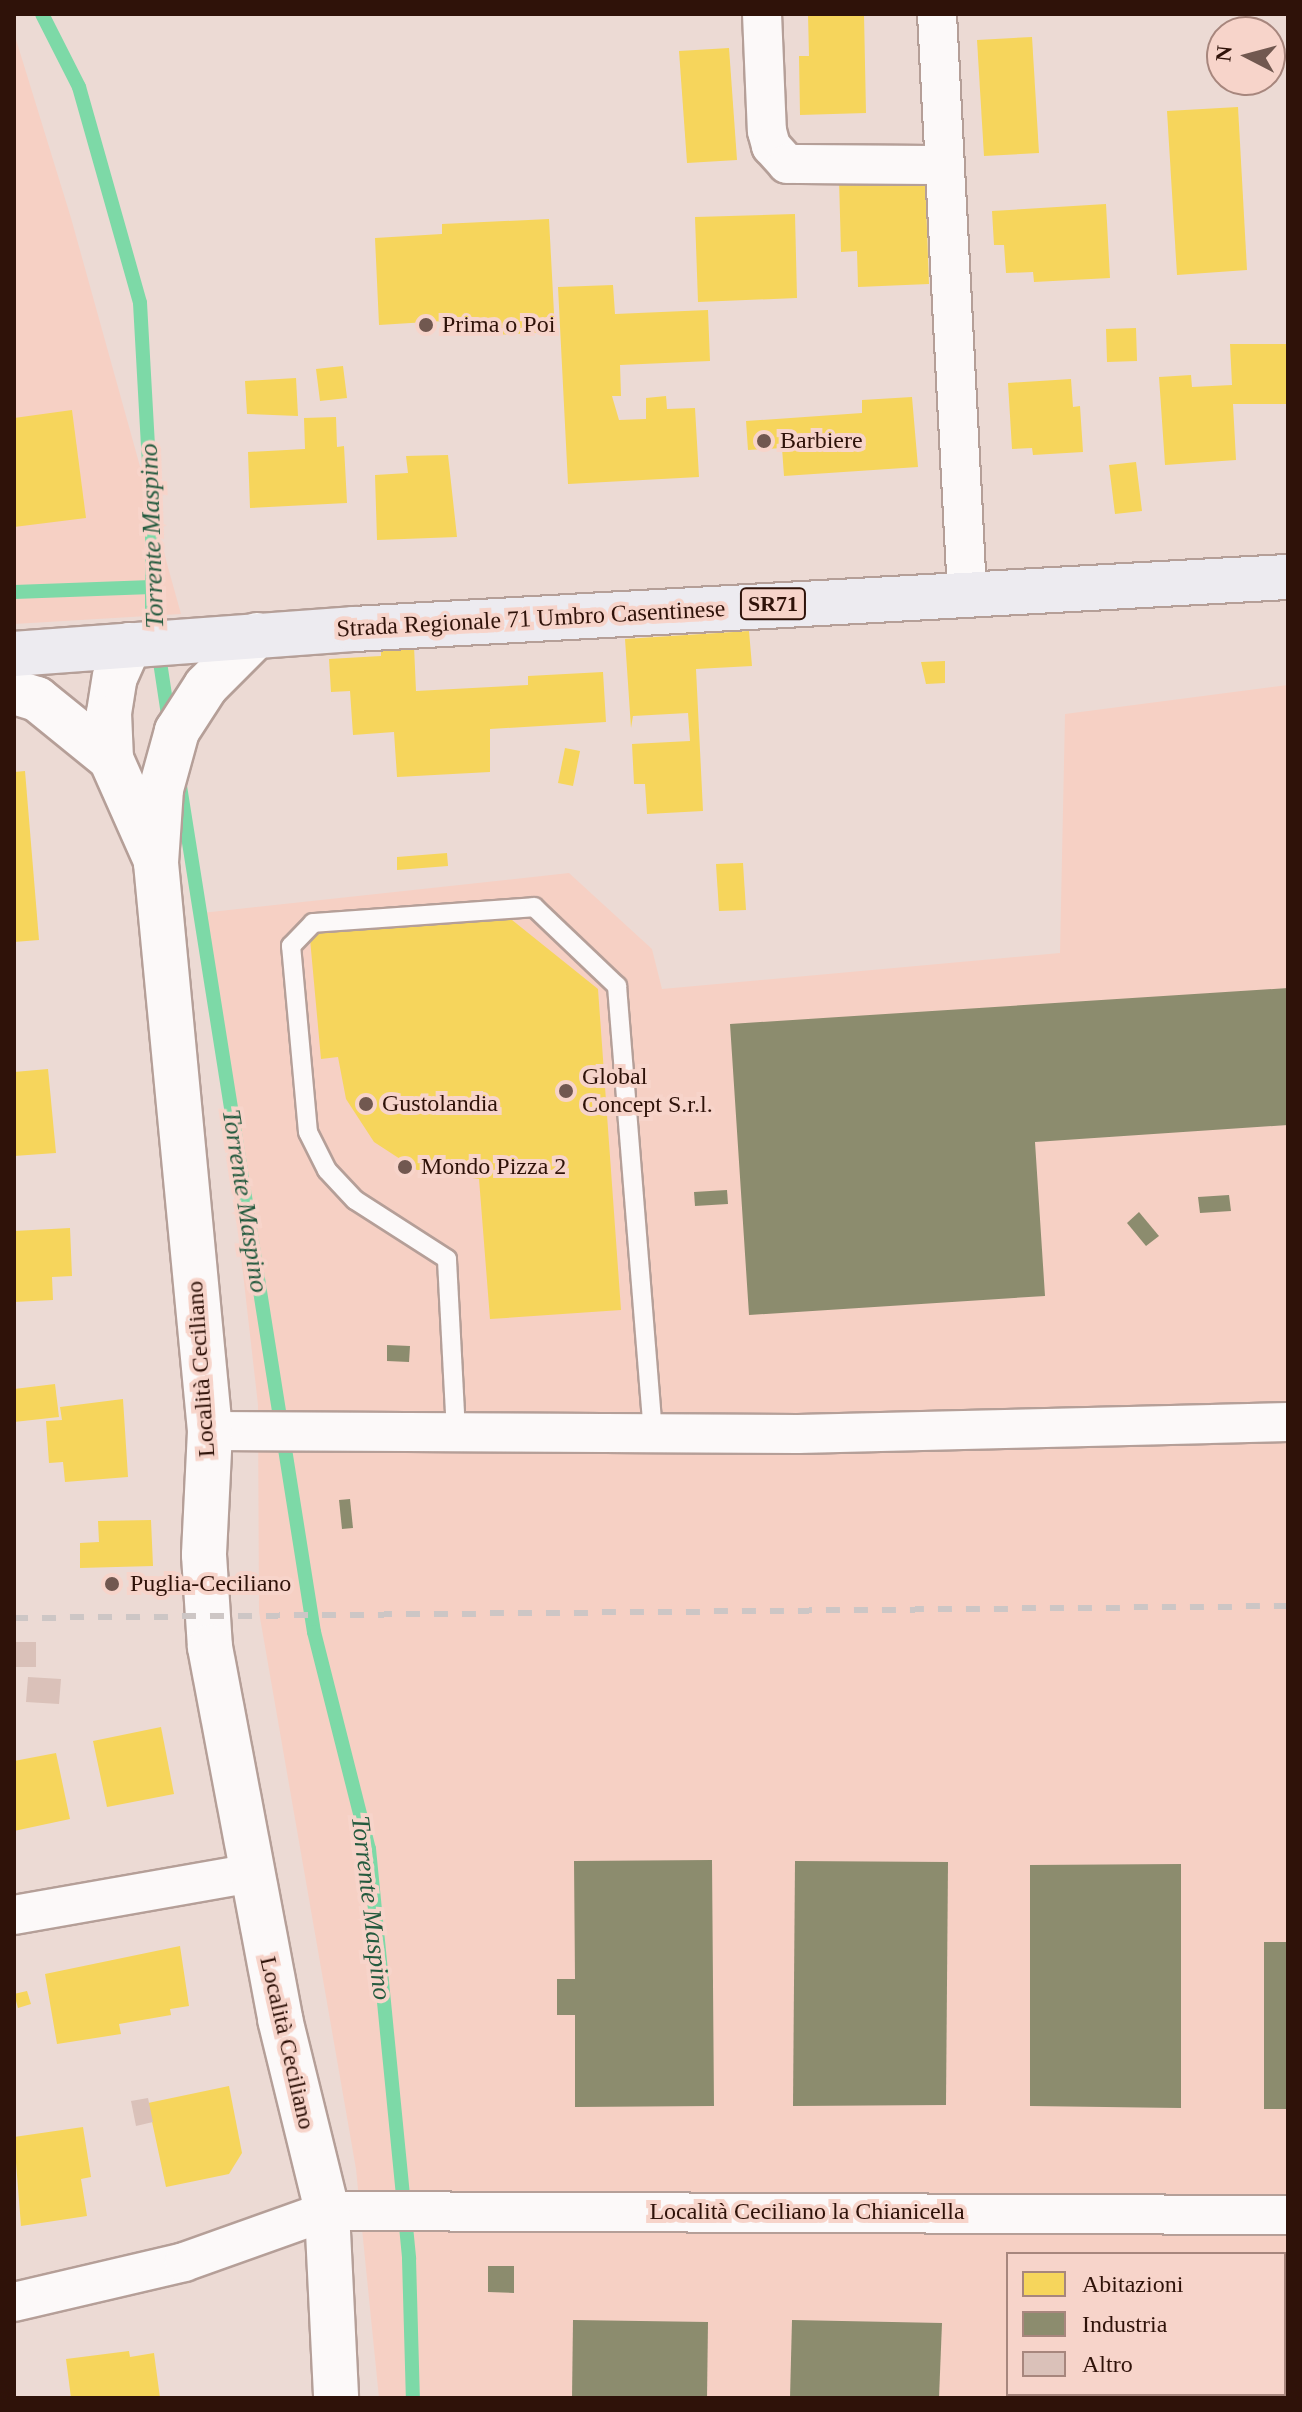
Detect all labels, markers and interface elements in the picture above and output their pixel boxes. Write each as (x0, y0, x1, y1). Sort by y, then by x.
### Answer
north arrow (1206, 16, 1286, 96)
text: N (1210, 44, 1237, 63)
place label: Prima o Poi (442, 311, 555, 339)
marker: Prima o Poi (417, 316, 435, 334)
place label: Barbiere (780, 427, 863, 455)
marker: Barbiere (755, 432, 773, 450)
water label: Torrente Maspino (133, 443, 171, 629)
road number: SR71 (739, 586, 807, 622)
street label: Strada Regionale 71 Umbro Casentinese (336, 594, 726, 644)
place label: Global Concept S.r.l. (582, 1063, 713, 1119)
marker: Global Concept S.r.l. (557, 1082, 575, 1100)
place label: Gustolandia (382, 1090, 498, 1118)
marker: Gustolandia (357, 1095, 375, 1113)
water label: Torrente Maspino (215, 1107, 275, 1295)
place label: Mondo Pizza 2 (421, 1153, 566, 1181)
marker: Mondo Pizza 2 (396, 1158, 414, 1176)
street label: Località Ceciliano (180, 1280, 222, 1458)
place label: Puglia-Ceciliano (130, 1570, 291, 1598)
marker: Puglia-Ceciliano (101, 1573, 123, 1595)
water label: Torrente Maspino (344, 1814, 398, 2002)
street label: Località Ceciliano (253, 1954, 321, 2132)
street label: Località Ceciliano la Chianicella (649, 2198, 965, 2226)
legend (1006, 2252, 1286, 2396)
text: Abitazioni (1082, 2271, 1183, 2297)
text: Industria (1082, 2311, 1167, 2337)
text: Altro (1082, 2351, 1133, 2377)

